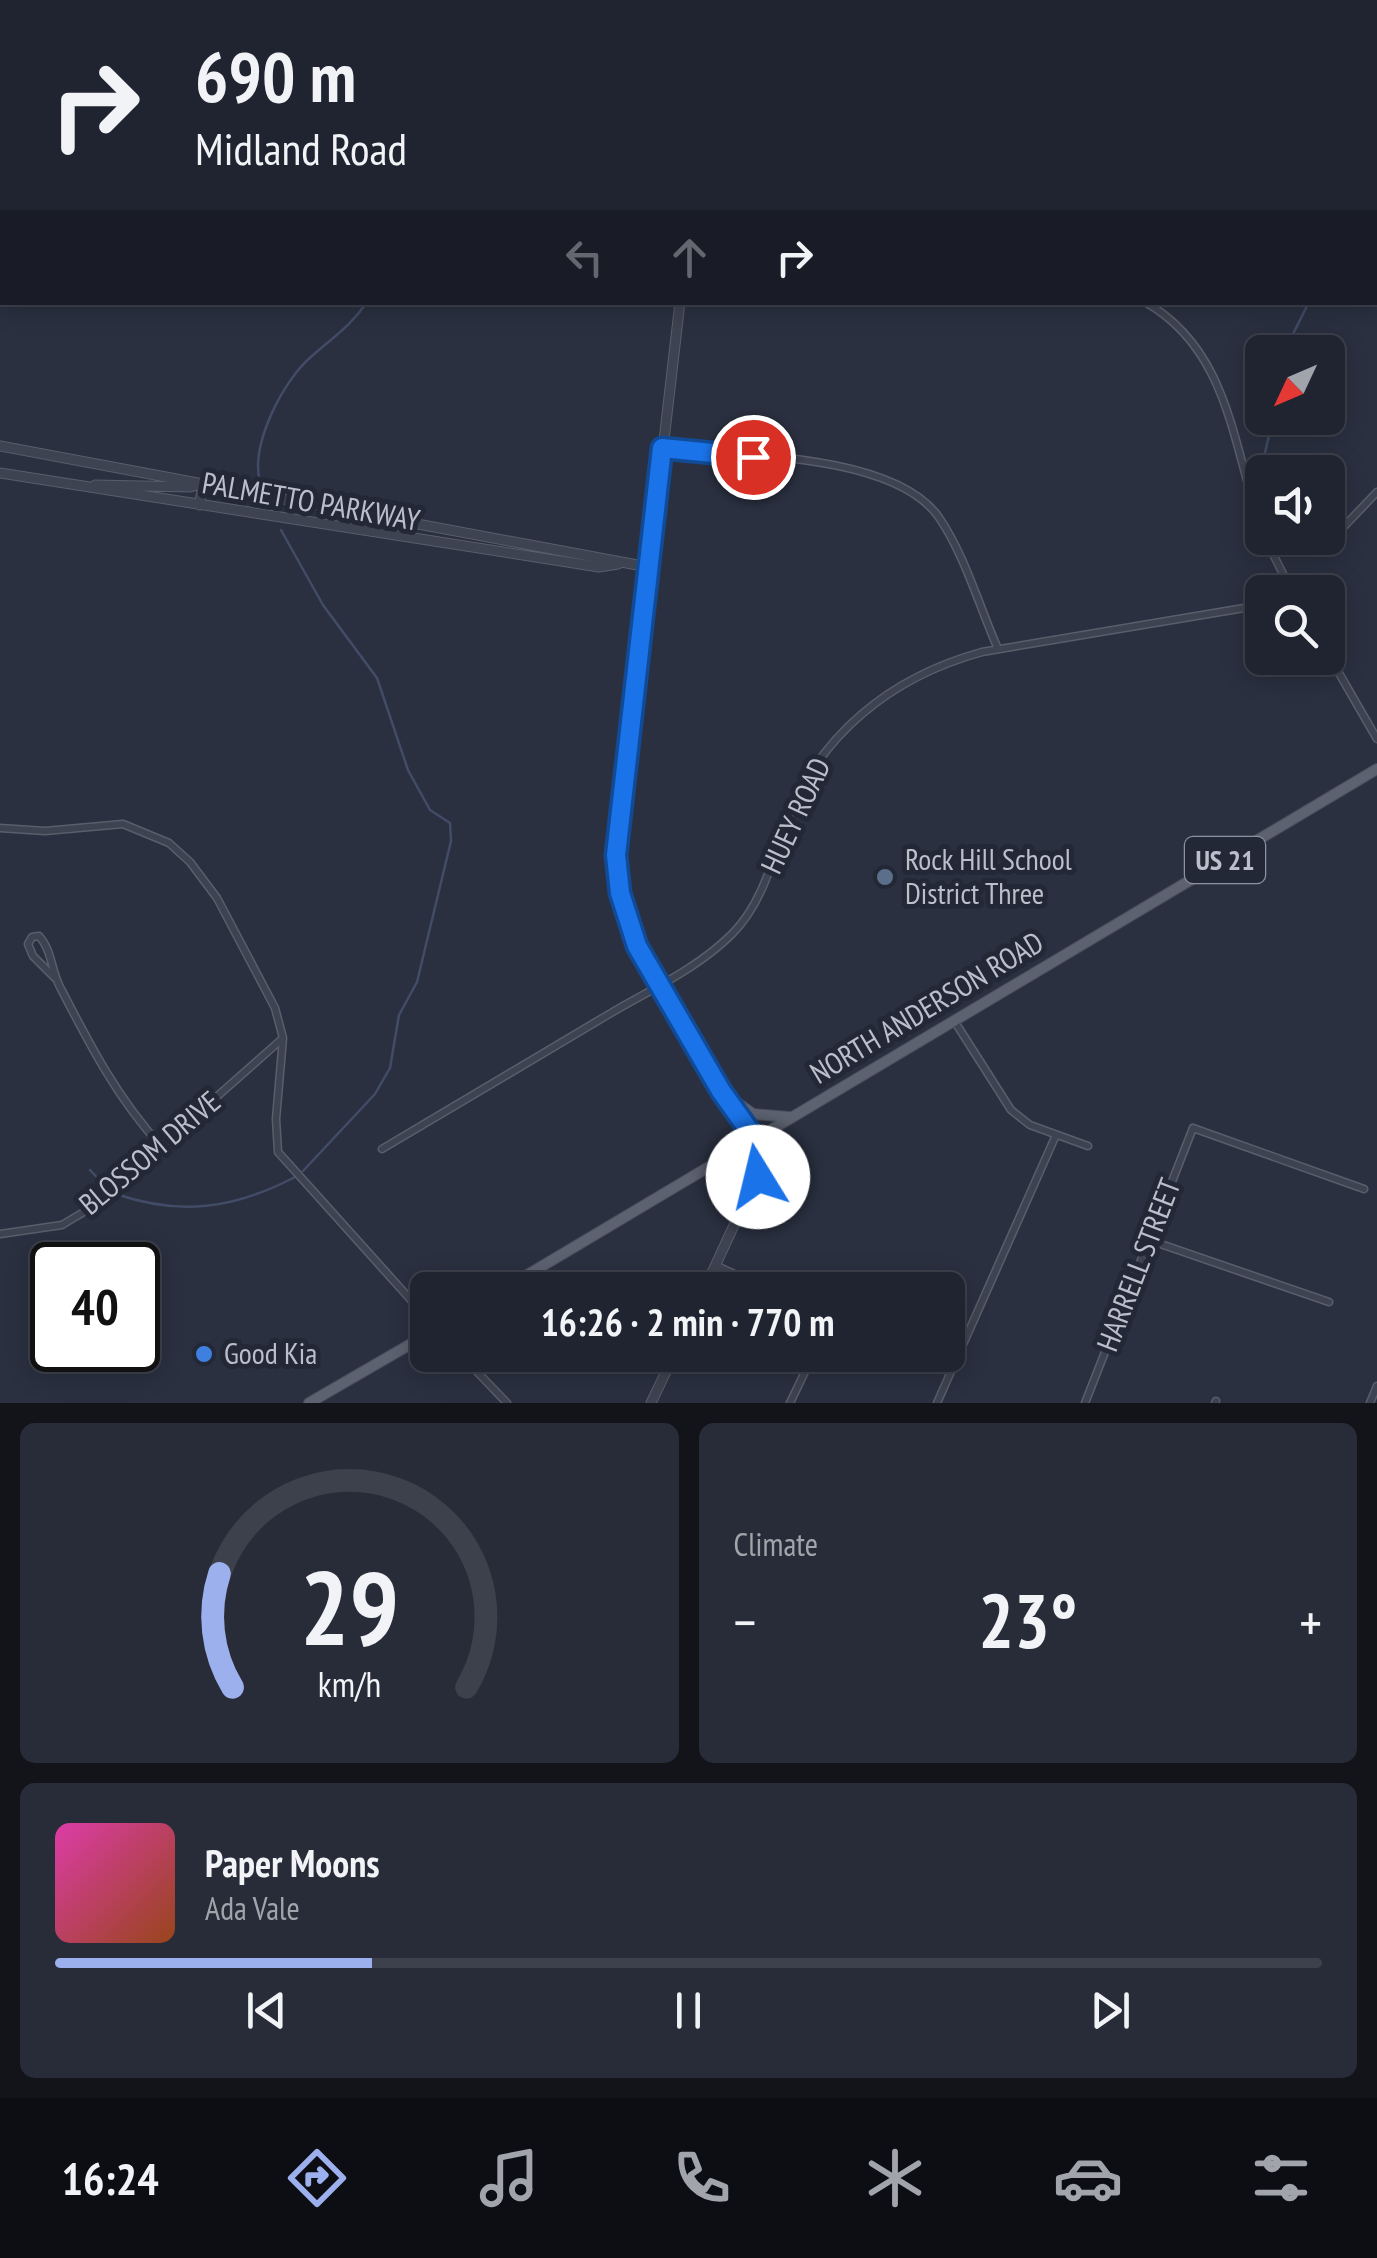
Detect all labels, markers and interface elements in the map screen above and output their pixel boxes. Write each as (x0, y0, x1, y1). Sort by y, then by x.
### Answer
text: 690 m (195, 31, 356, 121)
icon: right (30, 40, 160, 170)
text: Midland Road (195, 119, 407, 177)
icon: left (557, 230, 612, 285)
icon: ahead (662, 230, 717, 285)
icon: right (767, 230, 822, 285)
north arrow (1245, 335, 1345, 435)
map controls (1245, 335, 1345, 675)
pin (711, 415, 796, 500)
icon: arrive (726, 430, 781, 485)
button: sound (1245, 455, 1345, 555)
street label: PALMETTO PARKWAY (199, 462, 423, 539)
button: search (1245, 575, 1345, 675)
street label: HUEY ROAD (751, 751, 838, 880)
road number: US 21 (1185, 837, 1265, 883)
place label: Rock Hill School District Three (905, 839, 1072, 912)
marker: Rock Hill School District Three (874, 866, 896, 888)
street label: NORTH ANDERSON ROAD (803, 922, 1050, 1092)
street label: BLOSSOM DRIVE (70, 1081, 228, 1222)
position arrow (706, 1125, 810, 1229)
street label: HARRELL STREET (1087, 1173, 1188, 1356)
speed limit sign: 40 (30, 1242, 160, 1372)
text: 16:26 · 2 min · 770 m (541, 1297, 834, 1346)
place label: Good Kia (224, 1333, 317, 1372)
marker: Good Kia (193, 1343, 215, 1365)
text: Climate (734, 1523, 818, 1565)
text: 29 (300, 1539, 399, 1674)
text: 23° (978, 1572, 1077, 1669)
text: − (734, 1586, 756, 1657)
text: + (1299, 1586, 1322, 1657)
text: km/h (318, 1661, 381, 1707)
text: Paper Moons (205, 1838, 380, 1887)
text: Ada Vale (205, 1887, 300, 1929)
icon: previous (239, 1983, 294, 2038)
icon: pause (661, 1983, 716, 2038)
icon: next (1083, 1983, 1138, 2038)
icon: directions (282, 2143, 352, 2213)
icon: music (474, 2143, 544, 2213)
icon: phone (667, 2143, 737, 2213)
icon: climate (860, 2143, 930, 2213)
icon: car (1053, 2143, 1123, 2213)
icon: filters (1246, 2143, 1316, 2213)
text: 16:24 (61, 2149, 159, 2207)

